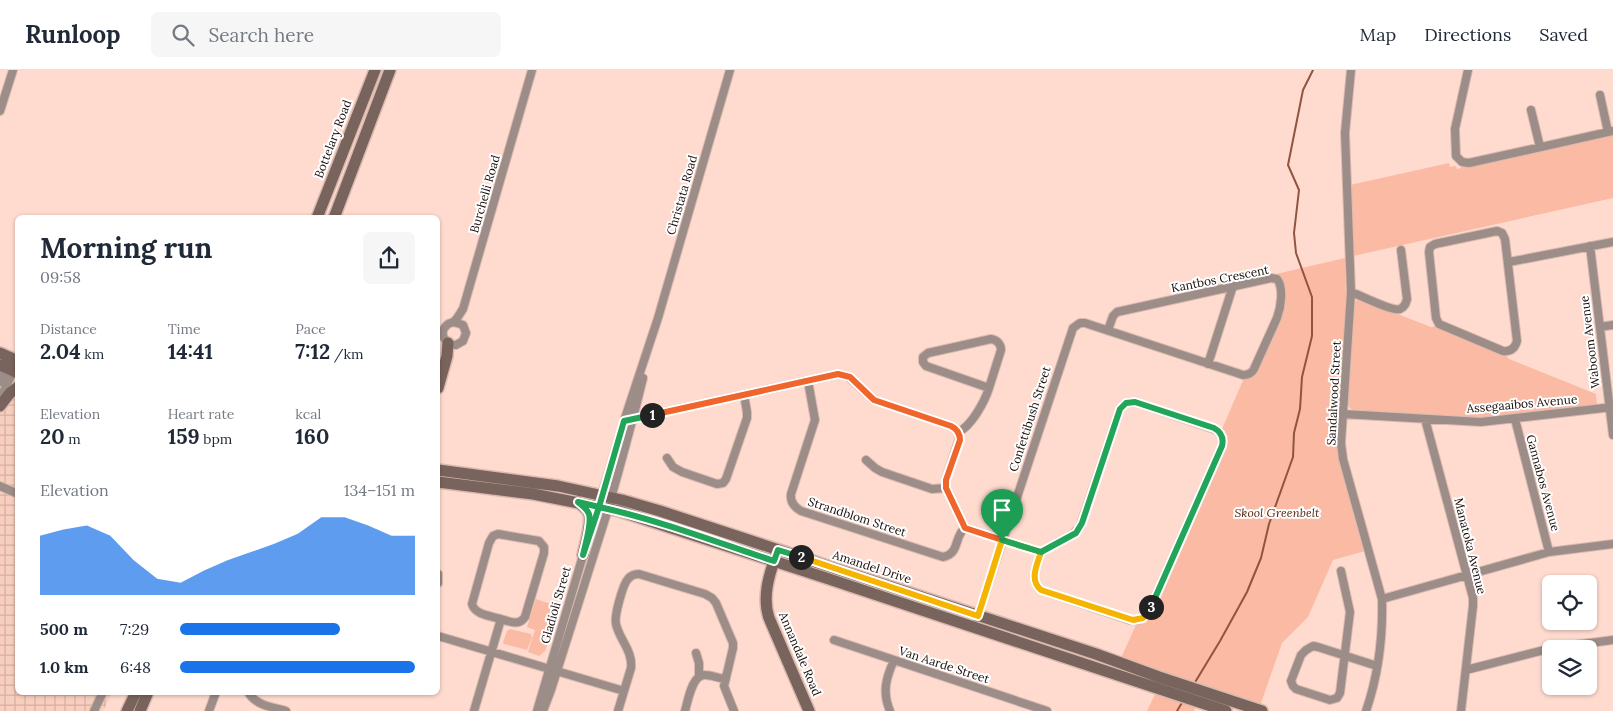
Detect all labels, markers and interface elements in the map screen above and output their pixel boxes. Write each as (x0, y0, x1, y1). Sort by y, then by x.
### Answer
search box (151, 12, 501, 57)
text: Runloop (25, 19, 121, 50)
icon: search (169, 21, 197, 49)
text: Search here (209, 23, 314, 47)
text: Map (1360, 23, 1396, 46)
text: Directions (1424, 23, 1511, 46)
text: Saved (1539, 23, 1588, 46)
street label: Bottelary Road (311, 98, 354, 180)
street label: Burchelli Road (466, 153, 503, 235)
street label: Christata Road (663, 153, 700, 236)
text: Morning run (40, 230, 212, 266)
button: share (363, 232, 415, 284)
street label: Kantbos Crescent (1170, 262, 1270, 295)
text: 09:58 (40, 267, 81, 287)
street label: Waboom Avenue (1576, 294, 1603, 389)
text: Distance (40, 320, 97, 338)
text: Time (168, 320, 201, 338)
text: Pace (295, 320, 326, 338)
text: 2.04 (40, 338, 81, 365)
text: 14:41 (168, 338, 213, 365)
text: 7:12 (295, 338, 330, 365)
street label: Sandalwood Street (1323, 340, 1344, 446)
text: km (81, 345, 104, 363)
text: /km (330, 345, 364, 363)
street label: Confettibush Street (1005, 364, 1054, 473)
street label: Assegaaibos Avenue (1465, 391, 1578, 416)
pin: 1 (640, 402, 664, 428)
text: Elevation (40, 405, 100, 423)
text: Heart rate (168, 405, 234, 423)
text: kcal (295, 405, 321, 423)
text: 1 (650, 406, 655, 424)
text: 20 (40, 423, 65, 450)
text: 159 (168, 423, 200, 450)
text: 160 (295, 423, 329, 450)
text: m (65, 430, 81, 448)
text: bpm (200, 430, 232, 448)
street label: Gannabos Avenue (1523, 433, 1564, 533)
text: Elevation (40, 480, 109, 500)
text: 134–151 m (344, 480, 415, 500)
pin (981, 489, 1023, 540)
street label: Strandblom Street (806, 494, 908, 540)
icon: arrive (988, 496, 1016, 524)
street label: Manatoka Avenue (1451, 496, 1490, 596)
park label: Skool Greenbelt (1235, 505, 1320, 520)
pin: 2 (788, 544, 814, 570)
street label: Amandel Drive (830, 546, 914, 586)
text: 2 (798, 548, 805, 566)
street label: Gladioli Street (537, 564, 574, 645)
map controls (1542, 575, 1597, 695)
button: locate (1542, 575, 1597, 630)
pin: 3 (1138, 594, 1164, 620)
text: 3 (1148, 598, 1155, 616)
street label: Annandale Road (776, 609, 825, 698)
text: 500 m (40, 619, 88, 639)
text: 7:29 (120, 619, 149, 639)
button: layers (1542, 640, 1597, 695)
street label: Van Aarde Street (896, 643, 992, 686)
text: 1.0 km (40, 657, 89, 677)
text: 6:48 (120, 657, 151, 677)

